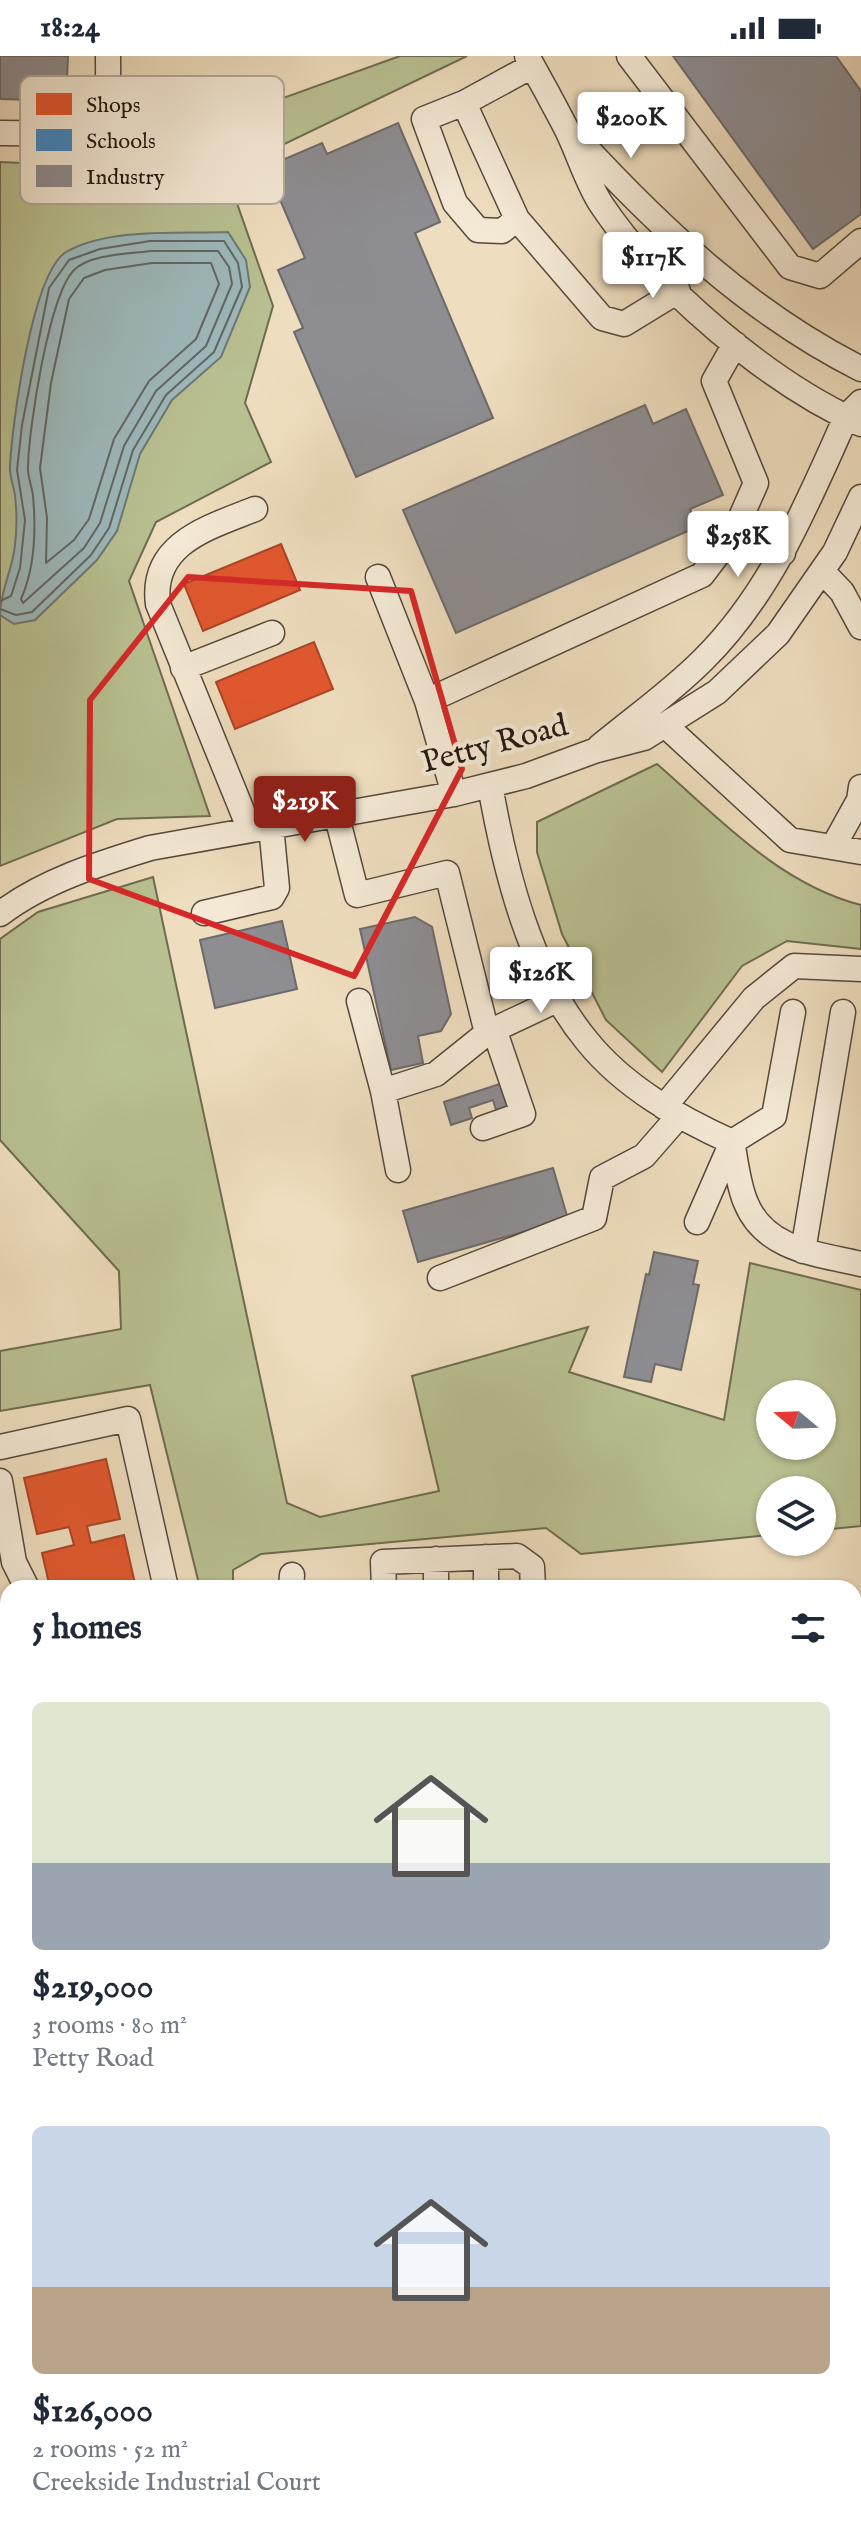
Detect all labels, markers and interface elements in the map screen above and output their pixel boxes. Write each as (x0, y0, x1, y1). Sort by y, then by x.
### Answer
text: 18:24 (40, 9, 100, 47)
legend (20, 76, 284, 204)
text: Shops (86, 92, 140, 120)
pin: $200K (575, 92, 687, 160)
text: $200K (596, 101, 666, 134)
text: Schools (86, 128, 156, 156)
text: Industry (86, 164, 165, 192)
pin: $117K (597, 232, 709, 300)
text: $117K (621, 241, 685, 274)
pin: $258K (682, 511, 794, 579)
text: $258K (706, 520, 770, 553)
street label: Petty Road (417, 706, 574, 784)
pin: $219K (249, 776, 361, 844)
text: $219K (272, 785, 338, 818)
pin: $126K (485, 947, 597, 1015)
text: $126K (508, 956, 574, 989)
north arrow (756, 1380, 836, 1460)
map controls (756, 1380, 836, 1556)
button: layers (756, 1476, 836, 1556)
icon: filters (786, 1606, 830, 1650)
text: 5 homes (32, 1607, 142, 1650)
icon: home (359, 1754, 503, 1898)
text: $219,000 (32, 1966, 153, 2009)
text: 3 rooms · 80 m² (32, 2009, 187, 2042)
text: Petty Road (32, 2042, 154, 2075)
icon: home (359, 2178, 503, 2322)
text: $126,000 (32, 2390, 153, 2433)
text: 2 rooms · 52 m² (32, 2433, 188, 2466)
text: Creekside Industrial Court (32, 2466, 321, 2499)

